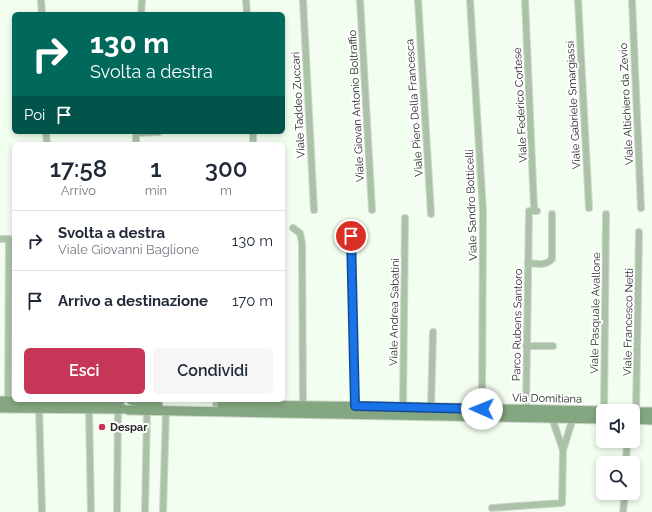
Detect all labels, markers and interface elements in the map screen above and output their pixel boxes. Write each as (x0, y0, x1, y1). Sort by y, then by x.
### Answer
text: 130 m (90, 27, 169, 60)
icon: right (24, 28, 76, 80)
street label: Viale Giovan Antonio Boltraffio (346, 29, 367, 182)
street label: Viale Piero Della Francesca (403, 39, 426, 177)
street label: Viale Gabriele Smargiassi (564, 40, 583, 169)
street label: Viale Altichiero da Zevio (617, 42, 636, 165)
street label: Viale Federico Cortese (511, 46, 530, 163)
street label: Viale Taddeo Zuccari (289, 51, 308, 158)
text: Svolta a destra (90, 61, 213, 82)
icon: arrive (53, 104, 75, 126)
text: Poi (24, 106, 45, 124)
street label: Viale Sandro Botticelli (463, 149, 480, 261)
text: 17:58 (50, 154, 107, 183)
text: 1 (150, 154, 162, 183)
text: 300 (205, 154, 247, 183)
text: Arrivo (61, 183, 96, 198)
text: min (145, 183, 167, 198)
text: m (220, 183, 232, 198)
pin (334, 219, 368, 253)
text: Svolta a destra (58, 224, 165, 242)
icon: arrive (340, 225, 362, 247)
icon: right (24, 230, 46, 252)
text: 130 m (232, 232, 273, 250)
text: Viale Giovanni Baglione (58, 242, 199, 257)
street label: Viale Pasquale Avallone (588, 252, 603, 374)
street label: Viale Andrea Sabatini (387, 258, 402, 366)
street label: Parco Rubens Santoro (510, 268, 525, 381)
street label: Viale Francesco Netti (621, 268, 636, 376)
icon: arrive (24, 290, 46, 312)
text: Arrivo a destinazione (58, 292, 208, 310)
text: 170 m (232, 292, 273, 310)
button: Esci (24, 348, 145, 394)
button: Condividi (153, 348, 273, 394)
position arrow (461, 388, 503, 430)
street label: Via Domitiana (512, 391, 582, 406)
map controls (596, 404, 640, 500)
button: sound (596, 404, 640, 448)
place label: Despar (110, 421, 148, 434)
marker: Despar (97, 422, 107, 432)
button: search (596, 456, 640, 500)

